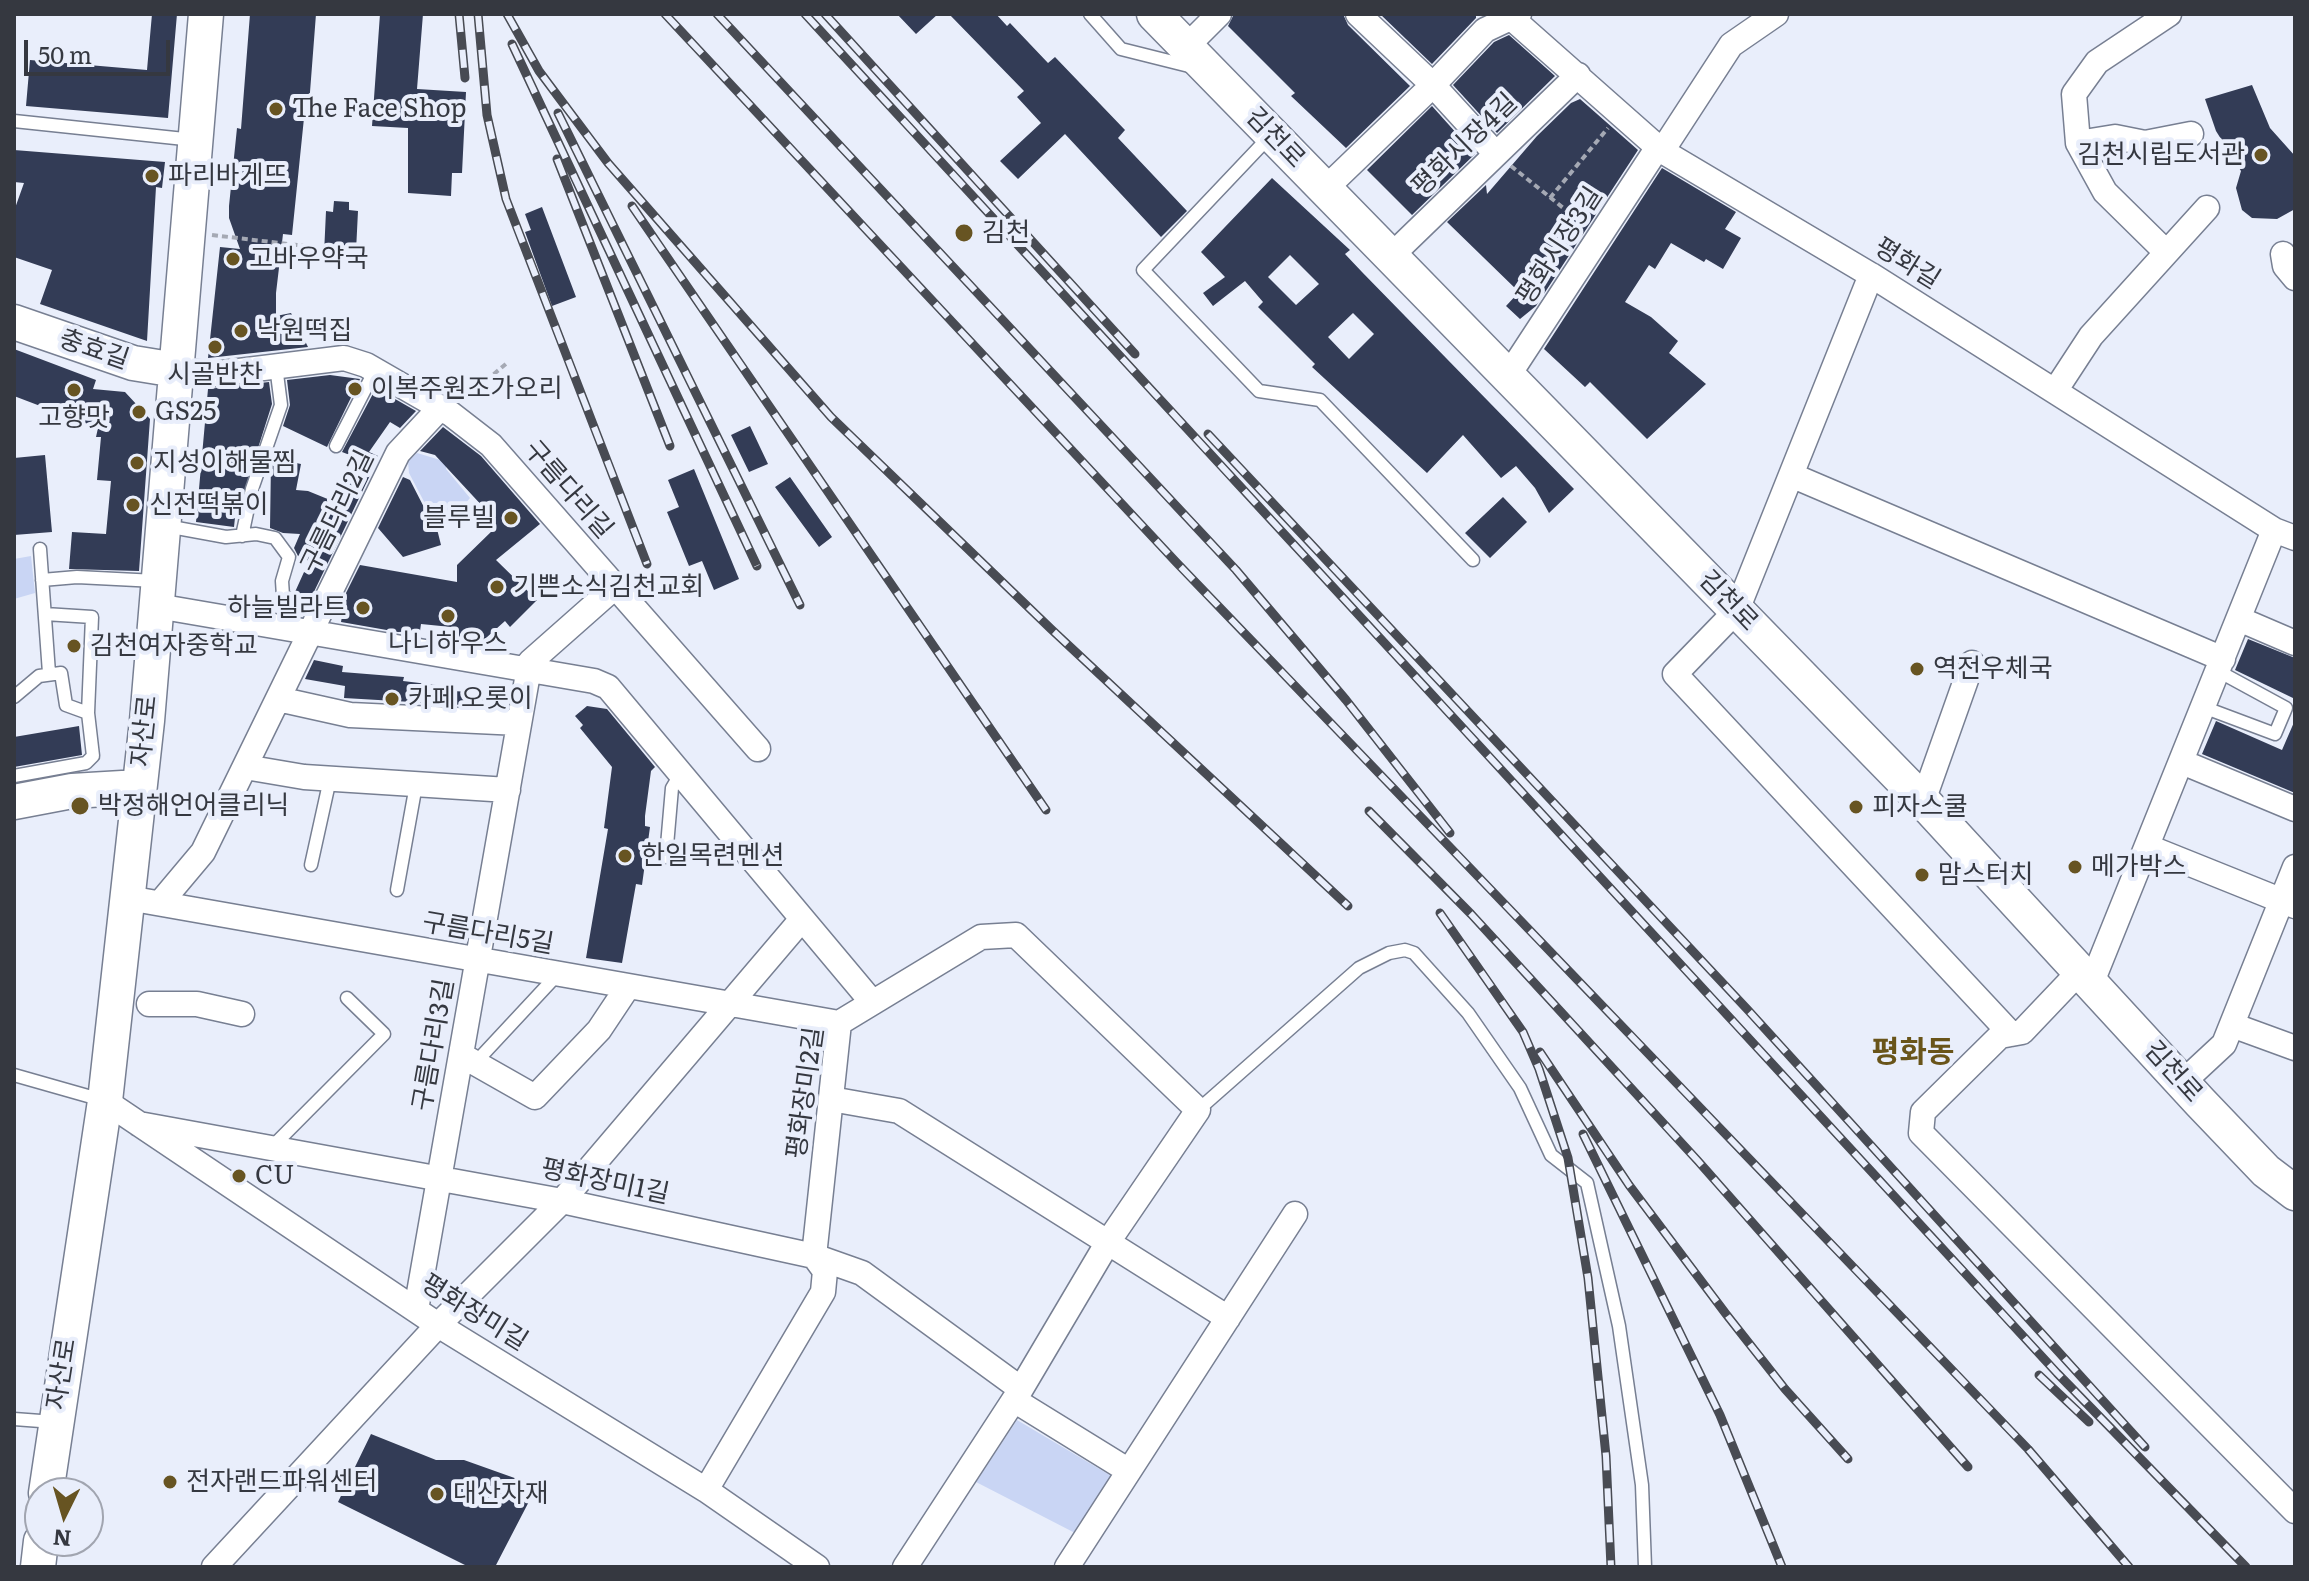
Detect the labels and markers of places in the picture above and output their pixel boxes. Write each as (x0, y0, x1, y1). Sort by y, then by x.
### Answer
place label: The Face Shop (292, 93, 467, 125)
marker: The Face Shop (267, 100, 285, 118)
place label: 김천시립도서관 (2078, 139, 2245, 171)
marker: 김천시립도서관 (2252, 146, 2270, 164)
place label: 파리바게뜨 (168, 160, 288, 192)
marker: 파리바게뜨 (143, 167, 161, 185)
place label: 김천 (982, 217, 1030, 249)
marker: 김천 (953, 222, 975, 244)
place label: 고바우약국 (249, 243, 369, 275)
marker: 고바우약국 (224, 250, 242, 268)
place label: 낙원떡집 (257, 315, 353, 347)
marker: 낙원떡집 (232, 322, 250, 340)
marker: 시골반찬 (206, 338, 224, 356)
place label: 시골반찬 (167, 359, 263, 391)
place label: 이복주원조가오리 (371, 373, 562, 405)
marker: 이복주원조가오리 (346, 380, 364, 398)
marker: 고향맛 (65, 381, 83, 399)
place label: GS25 (155, 396, 216, 428)
place label: 고향맛 (38, 402, 110, 434)
marker: GS25 (130, 403, 148, 421)
place label: 지성이해물찜 (153, 447, 297, 479)
marker: 지성이해물찜 (128, 454, 146, 472)
place label: 신전떡볶이 (149, 489, 269, 521)
marker: 신전떡볶이 (124, 496, 142, 514)
place label: 블루빌 (423, 502, 495, 534)
marker: 블루빌 (502, 509, 520, 527)
place label: 기쁜소식김천교회 (513, 571, 704, 603)
marker: 기쁜소식김천교회 (488, 578, 506, 596)
place label: 하늘빌라트 (227, 592, 347, 624)
marker: 하늘빌라트 (354, 599, 372, 617)
marker: 나니하우스 (439, 607, 457, 625)
place label: 나니하우스 (388, 628, 508, 660)
place label: 김천여자중학교 (90, 630, 257, 662)
marker: 김천여자중학교 (65, 637, 83, 655)
place label: 역전우체국 (1933, 653, 2053, 685)
marker: 역전우체국 (1908, 660, 1926, 678)
place label: 카페 오롯이 (408, 683, 533, 715)
marker: 카페 오롯이 (383, 690, 401, 708)
place label: 박정해언어클리닉 (98, 790, 289, 822)
place label: 피자스쿨 (1872, 791, 1968, 823)
marker: 박정해언어클리닉 (69, 795, 91, 817)
marker: 피자스쿨 (1847, 798, 1865, 816)
place label: 한일목련멘션 (641, 840, 785, 872)
marker: 한일목련멘션 (616, 847, 634, 865)
place label: 메가박스 (2091, 851, 2187, 883)
marker: 메가박스 (2066, 858, 2084, 876)
place label: 맘스터치 (1938, 859, 2034, 891)
marker: 맘스터치 (1913, 866, 1931, 884)
place label: CU (255, 1160, 294, 1192)
marker: CU (230, 1167, 248, 1185)
place label: 전자랜드파워센터 (186, 1466, 377, 1498)
marker: 전자랜드파워센터 (161, 1473, 179, 1491)
place label: 대산자재 (453, 1478, 549, 1510)
marker: 대산자재 (428, 1485, 446, 1503)

